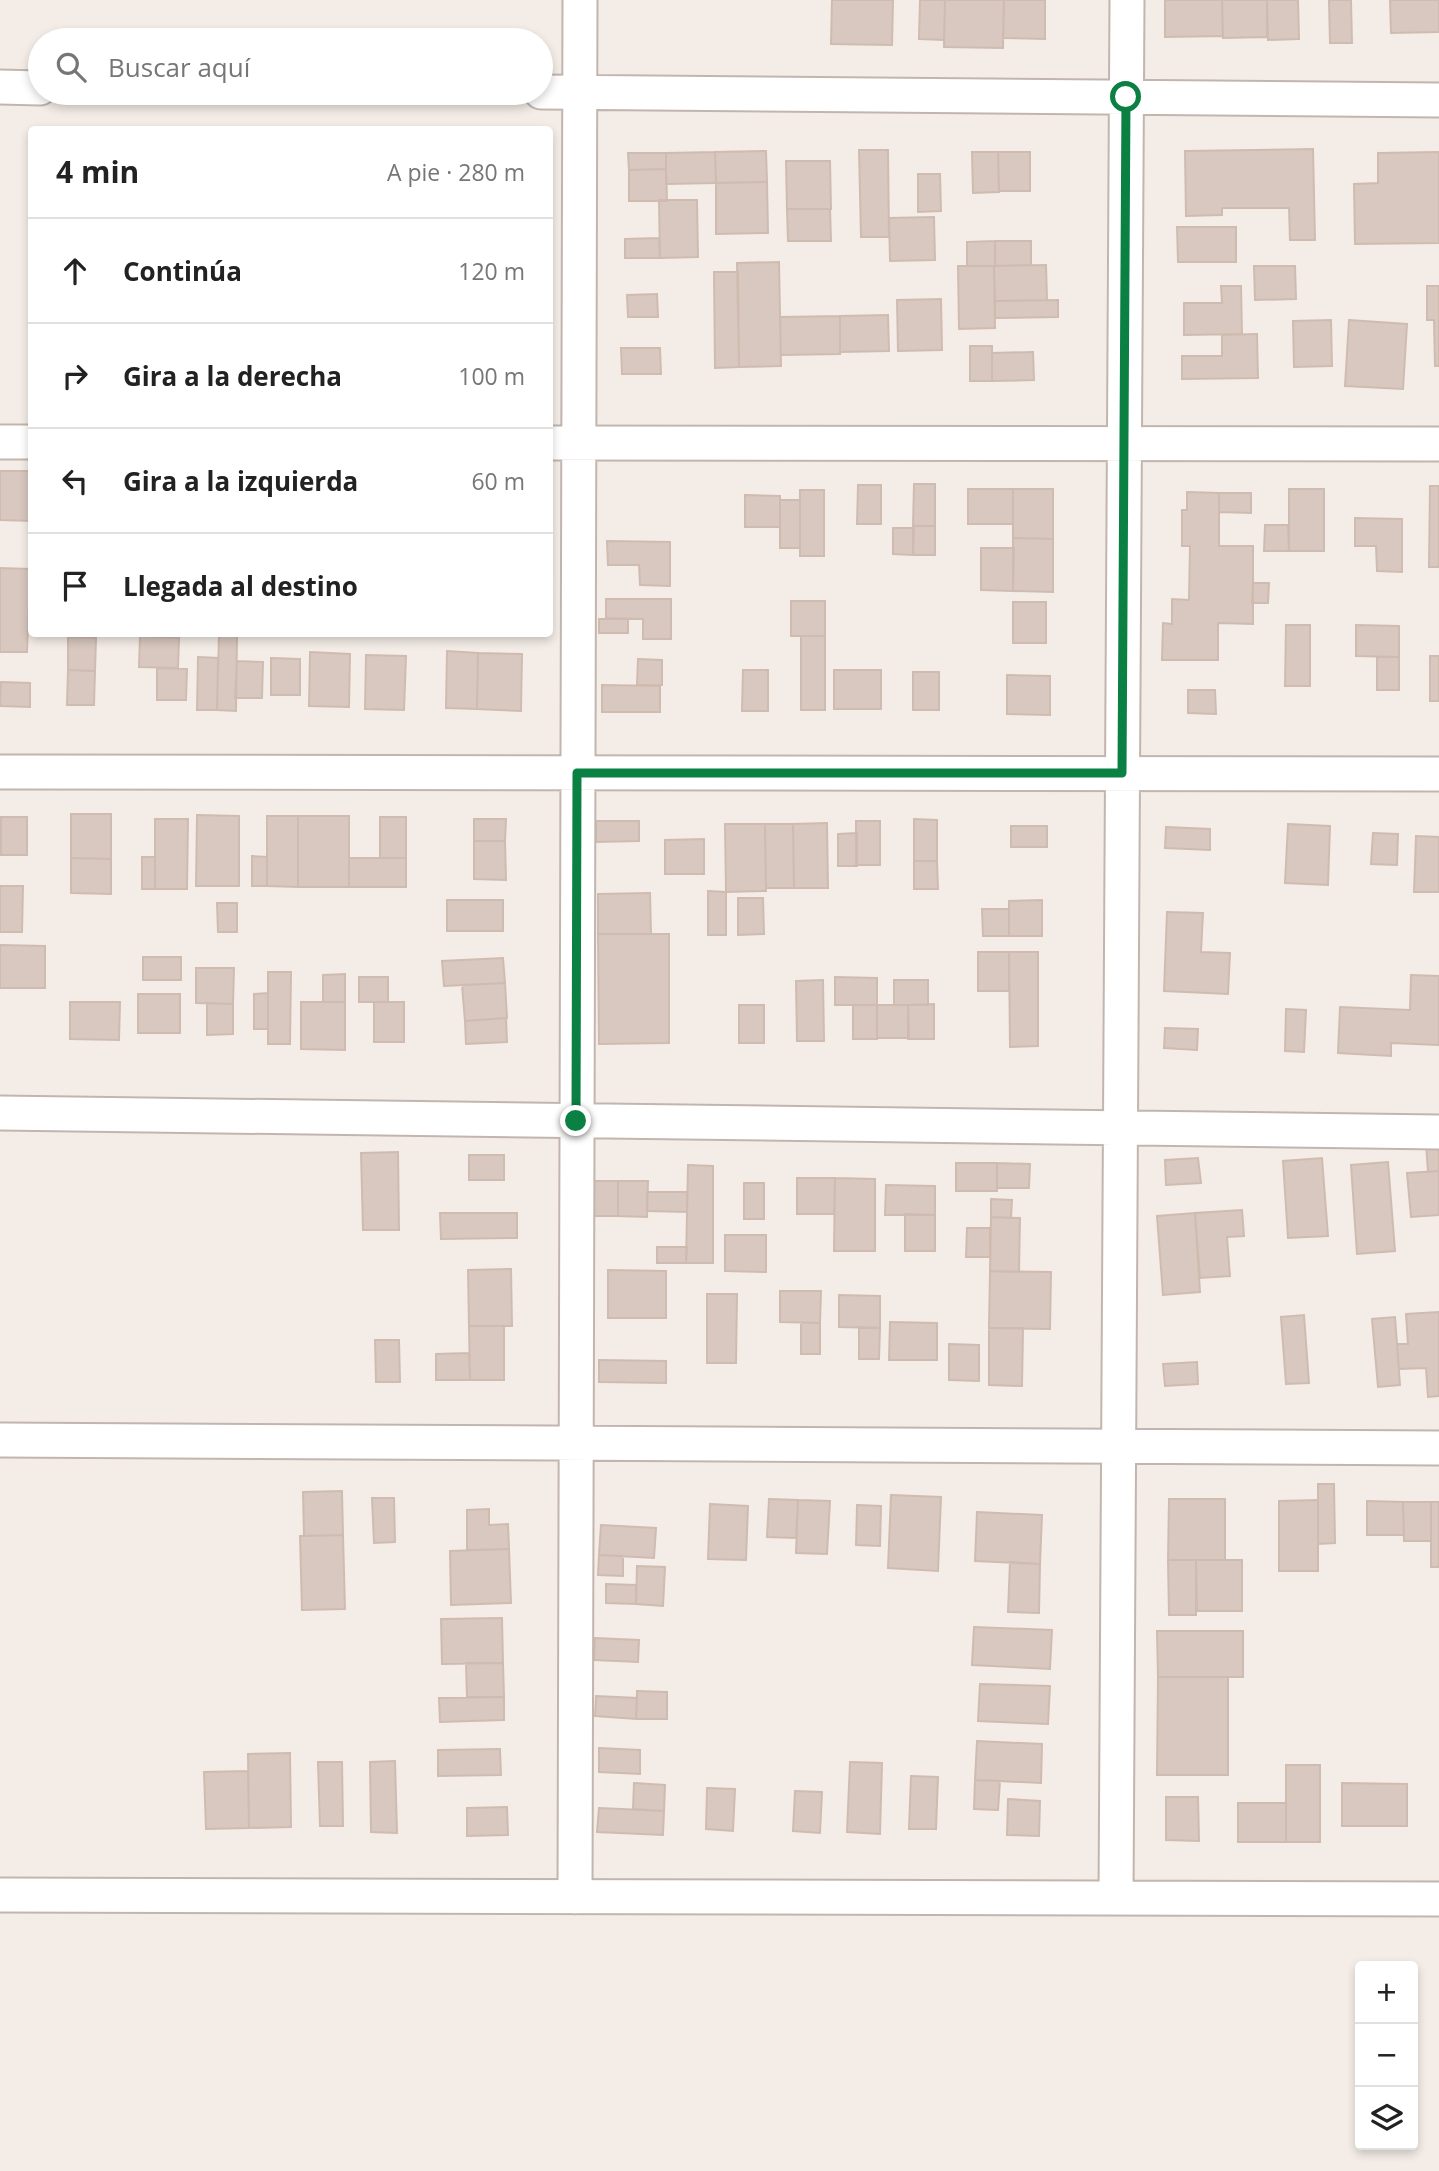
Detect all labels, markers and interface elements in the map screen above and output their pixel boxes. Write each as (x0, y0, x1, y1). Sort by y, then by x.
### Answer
search box (28, 28, 553, 105)
icon: search (52, 48, 90, 86)
text: Buscar aquí (108, 49, 250, 85)
route start (1110, 81, 1141, 112)
text: 4 min (56, 151, 139, 192)
text: A pie · 280 m (387, 156, 525, 188)
icon: ahead (56, 252, 94, 290)
text: Continúa (123, 253, 242, 289)
text: 120 m (458, 255, 525, 287)
icon: right (56, 357, 94, 395)
text: Gira a la derecha (123, 358, 342, 394)
text: 100 m (458, 360, 525, 392)
icon: left (56, 462, 94, 500)
text: Gira a la izquierda (123, 463, 358, 499)
text: 60 m (471, 465, 525, 497)
icon: arrive (56, 567, 94, 605)
text: Llegada al destino (123, 568, 358, 604)
route end (560, 1105, 591, 1136)
map controls (1355, 1961, 1418, 2150)
button: + (1355, 1961, 1418, 2024)
button: − (1355, 2024, 1418, 2087)
button: layers (1355, 2087, 1418, 2150)

